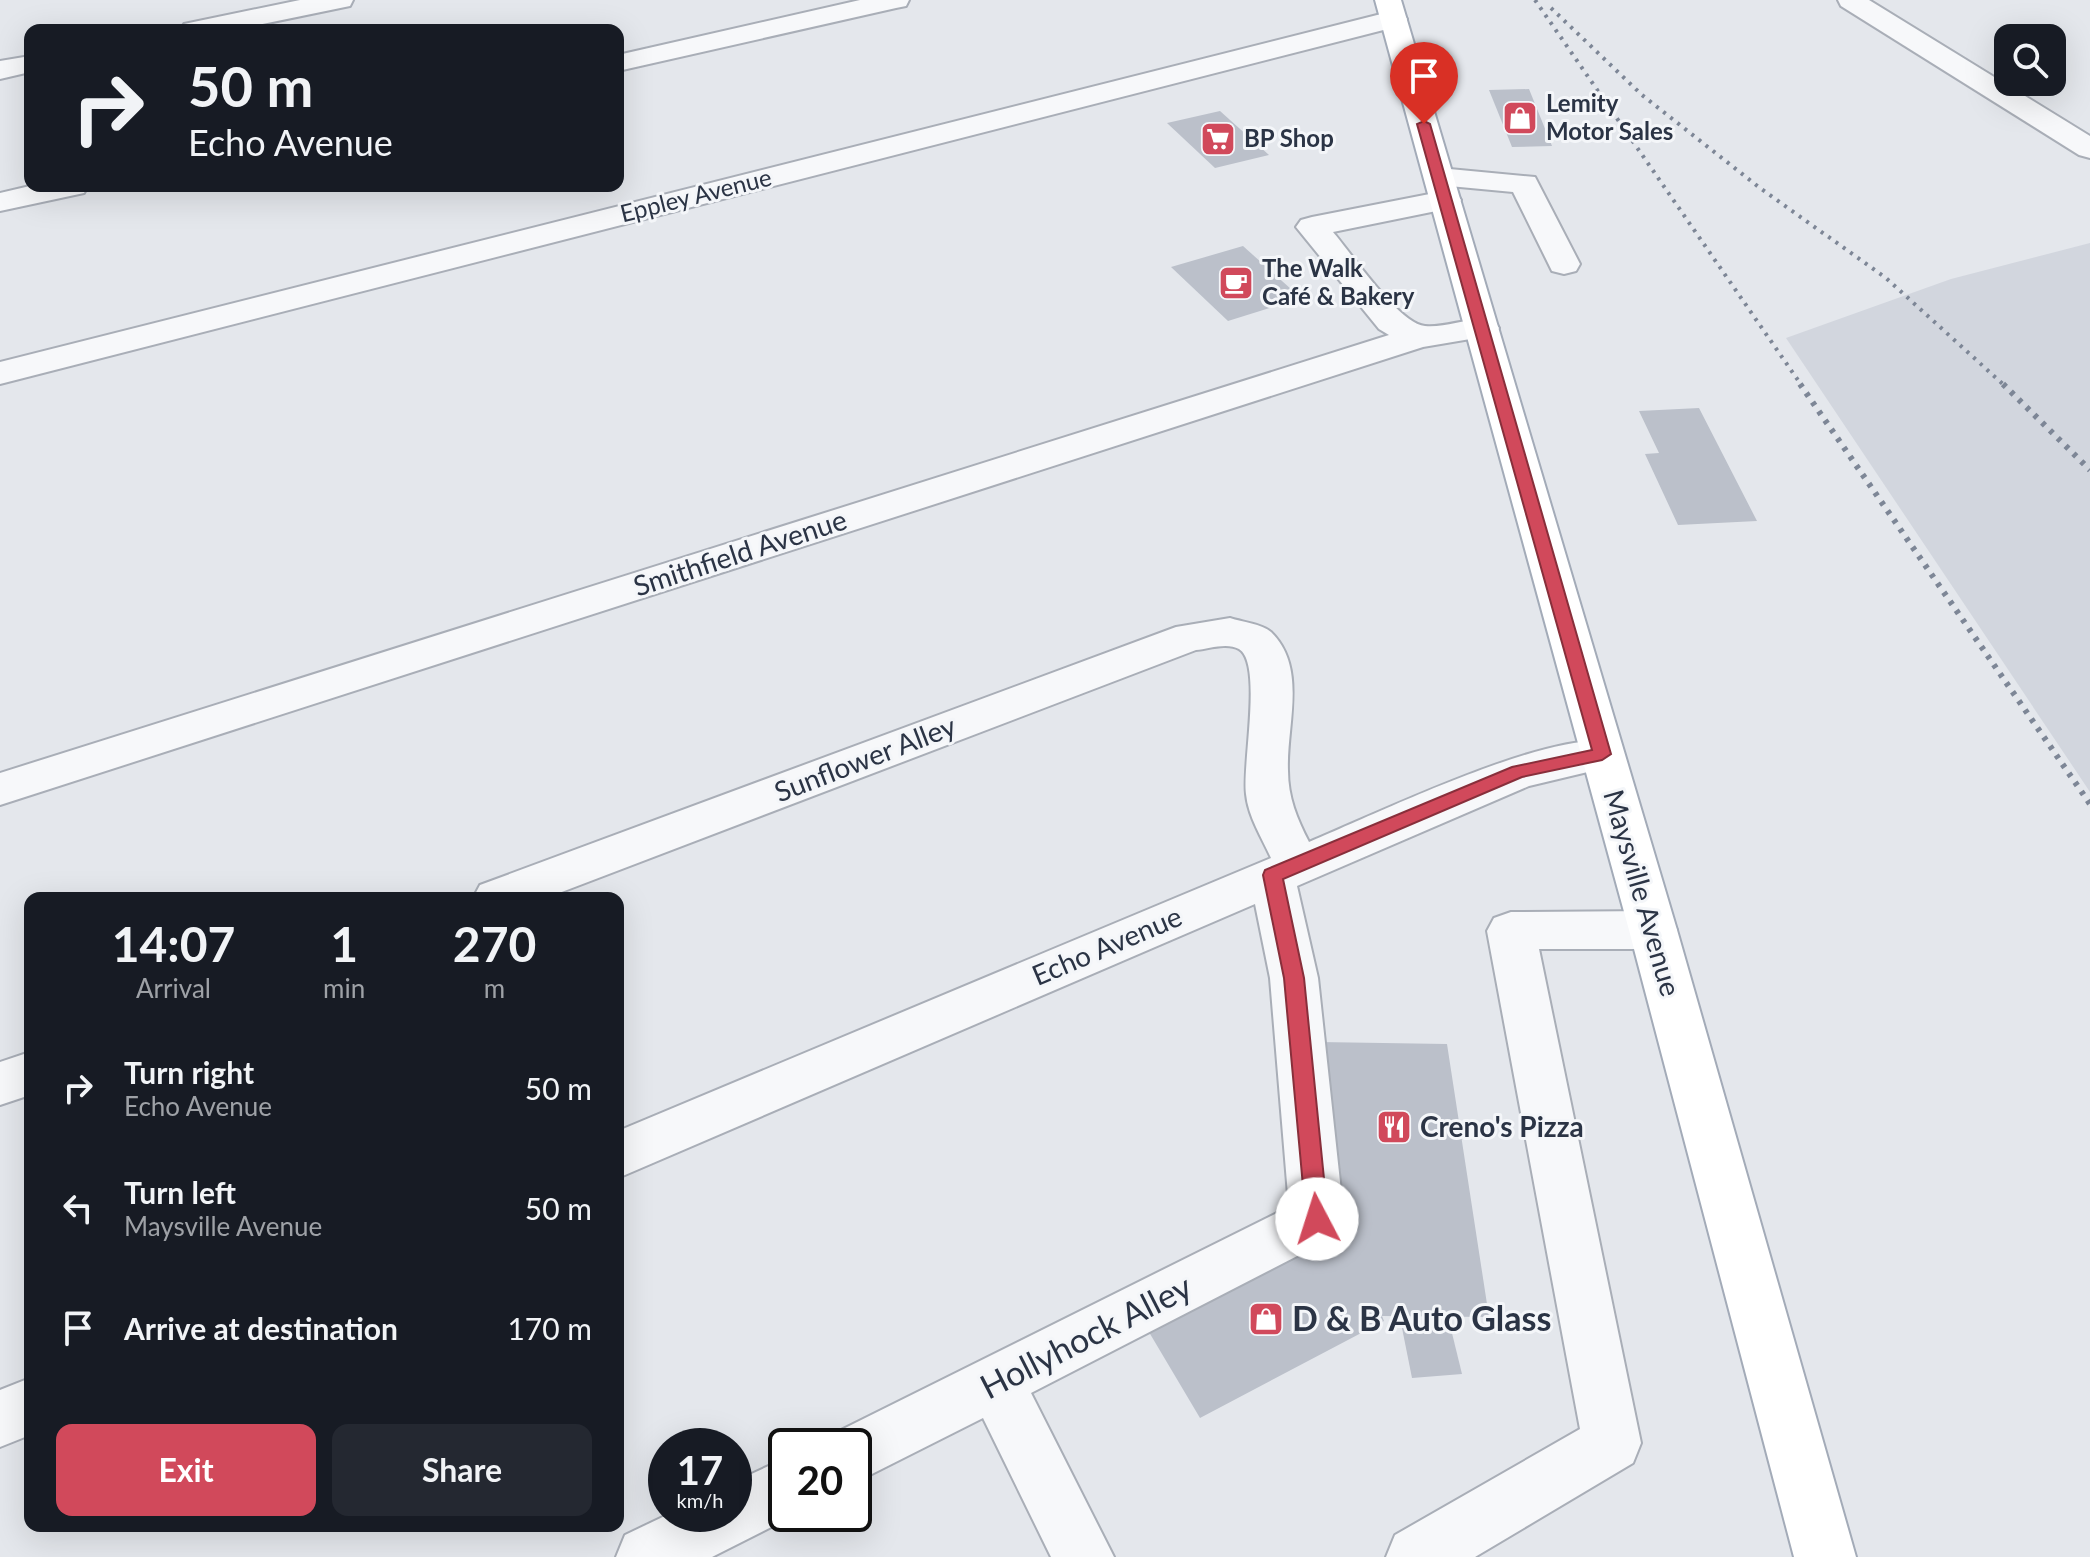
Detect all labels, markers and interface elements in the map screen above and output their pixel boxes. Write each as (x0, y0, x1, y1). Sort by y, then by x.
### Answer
map controls (1994, 24, 2066, 96)
button: search (1994, 24, 2066, 96)
pin (1390, 42, 1458, 124)
text: 50 m (188, 52, 313, 119)
icon: arrive (1402, 54, 1446, 98)
icon: right (56, 56, 160, 160)
place label: Lemity Motor Sales (1546, 88, 1673, 145)
shop icon: Lemity Motor Sales (1501, 99, 1539, 137)
text: Echo Avenue (188, 120, 393, 164)
supermarket icon: BP Shop (1199, 120, 1237, 158)
place label: BP Shop (1244, 123, 1334, 152)
street label: Eppley Avenue (617, 162, 774, 227)
place label: The Walk Café & Bakery (1262, 253, 1415, 310)
cafe icon: The Walk Café & Bakery (1217, 264, 1255, 302)
street label: Smithfield Avenue (629, 502, 851, 603)
street label: Sunflower Alley (769, 708, 961, 808)
street label: Maysville Avenue (1597, 785, 1689, 1000)
street label: Echo Avenue (1027, 898, 1187, 992)
text: 14:07 (112, 915, 235, 972)
text: 1 (330, 915, 358, 972)
text: 270 (453, 915, 536, 972)
text: Arrival (136, 972, 211, 1004)
text: min (323, 972, 365, 1004)
text: m (484, 972, 505, 1004)
text: Turn right (124, 1054, 254, 1090)
icon: right (56, 1066, 100, 1110)
text: 50 m (525, 1070, 592, 1106)
text: Echo Avenue (124, 1090, 272, 1122)
restaurant icon: Creno's Pizza (1375, 1108, 1413, 1146)
place label: Creno's Pizza (1420, 1109, 1584, 1143)
text: Turn left (124, 1174, 236, 1210)
position arrow (1275, 1177, 1359, 1261)
icon: left (56, 1186, 100, 1230)
text: 50 m (525, 1190, 592, 1226)
text: Maysville Avenue (124, 1210, 322, 1242)
street label: Hollyhock Alley (973, 1265, 1198, 1407)
place label: D & B Auto Glass (1292, 1297, 1551, 1338)
shop icon: D & B Auto Glass (1247, 1300, 1285, 1338)
icon: arrive (56, 1306, 100, 1350)
text: Arrive at destination (124, 1310, 398, 1346)
text: 170 m (507, 1310, 592, 1346)
button: Exit (56, 1424, 316, 1516)
button: Share (332, 1424, 592, 1516)
speed limit sign: 20 (768, 1428, 872, 1532)
text: 17 (677, 1446, 723, 1494)
text: km/h (677, 1488, 723, 1512)

